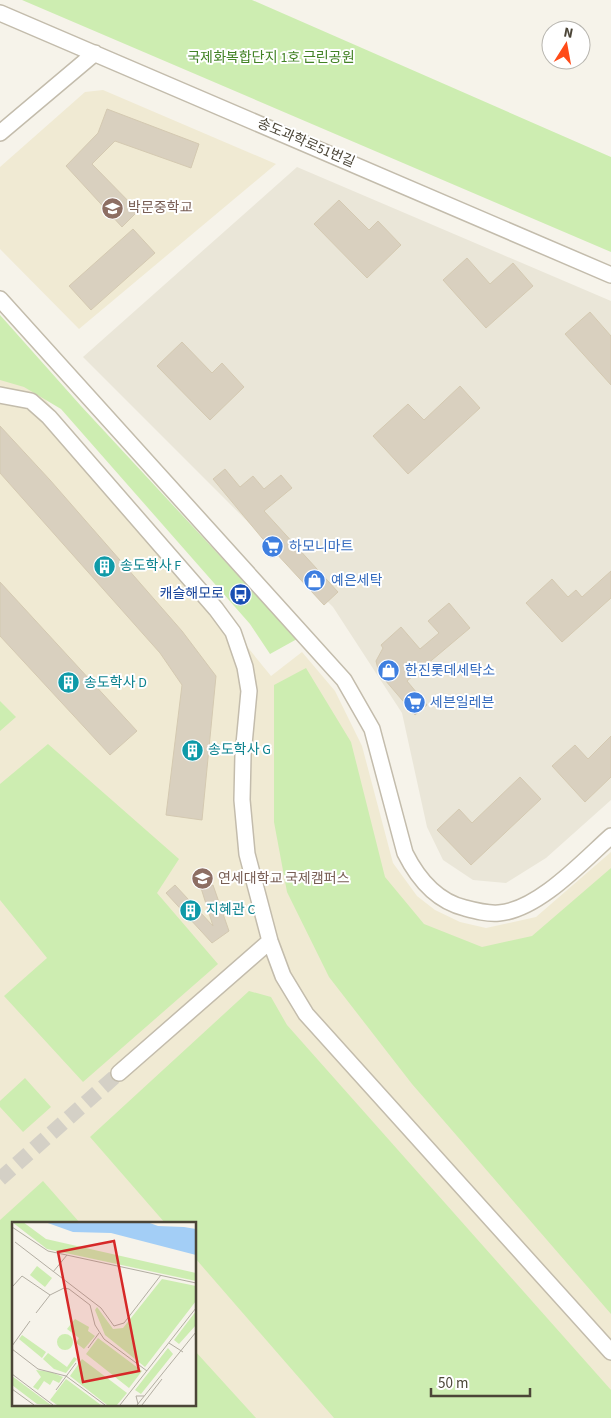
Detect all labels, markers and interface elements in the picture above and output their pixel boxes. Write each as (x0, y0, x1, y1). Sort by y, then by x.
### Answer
north arrow (541, 20, 591, 70)
text: N (562, 23, 575, 44)
park label: 국제화복합단지 1호 근린공원 (187, 48, 355, 68)
street label: 송도과학로51번길 (254, 113, 358, 173)
school or university icon: 박문중학교 (100, 196, 124, 220)
place label: 박문중학교 (128, 198, 193, 218)
supermarket icon: 하모니마트 (261, 535, 285, 559)
place label: 하모니마트 (289, 537, 354, 557)
building icon: 송도학사 F (92, 554, 116, 578)
place label: 송도학사 F (120, 556, 181, 576)
shop icon: 예은세탁 (303, 569, 327, 593)
place label: 예은세탁 (331, 571, 383, 591)
bus stop icon: 캐슬해모로 (228, 582, 252, 606)
place label: 캐슬해모로 (160, 584, 224, 604)
shop icon: 한진롯데세탁소 (377, 659, 401, 683)
place label: 한진롯데세탁소 (405, 661, 495, 681)
building icon: 송도학사 D (56, 671, 80, 695)
place label: 송도학사 D (84, 673, 147, 693)
supermarket icon: 세븐일레븐 (402, 691, 426, 715)
place label: 세븐일레븐 (430, 693, 495, 713)
building icon: 송도학사 G (180, 738, 204, 762)
place label: 송도학사 G (208, 740, 271, 760)
school or university icon: 연세대학교 국제캠퍼스 (190, 867, 214, 891)
place label: 연세대학교 국제캠퍼스 (218, 869, 350, 889)
building icon: 지혜관 C (178, 898, 202, 922)
place label: 지혜관 C (206, 900, 255, 920)
inset map (12, 1222, 196, 1406)
scale bar (431, 1366, 530, 1398)
text: 50 m (438, 1373, 468, 1394)

